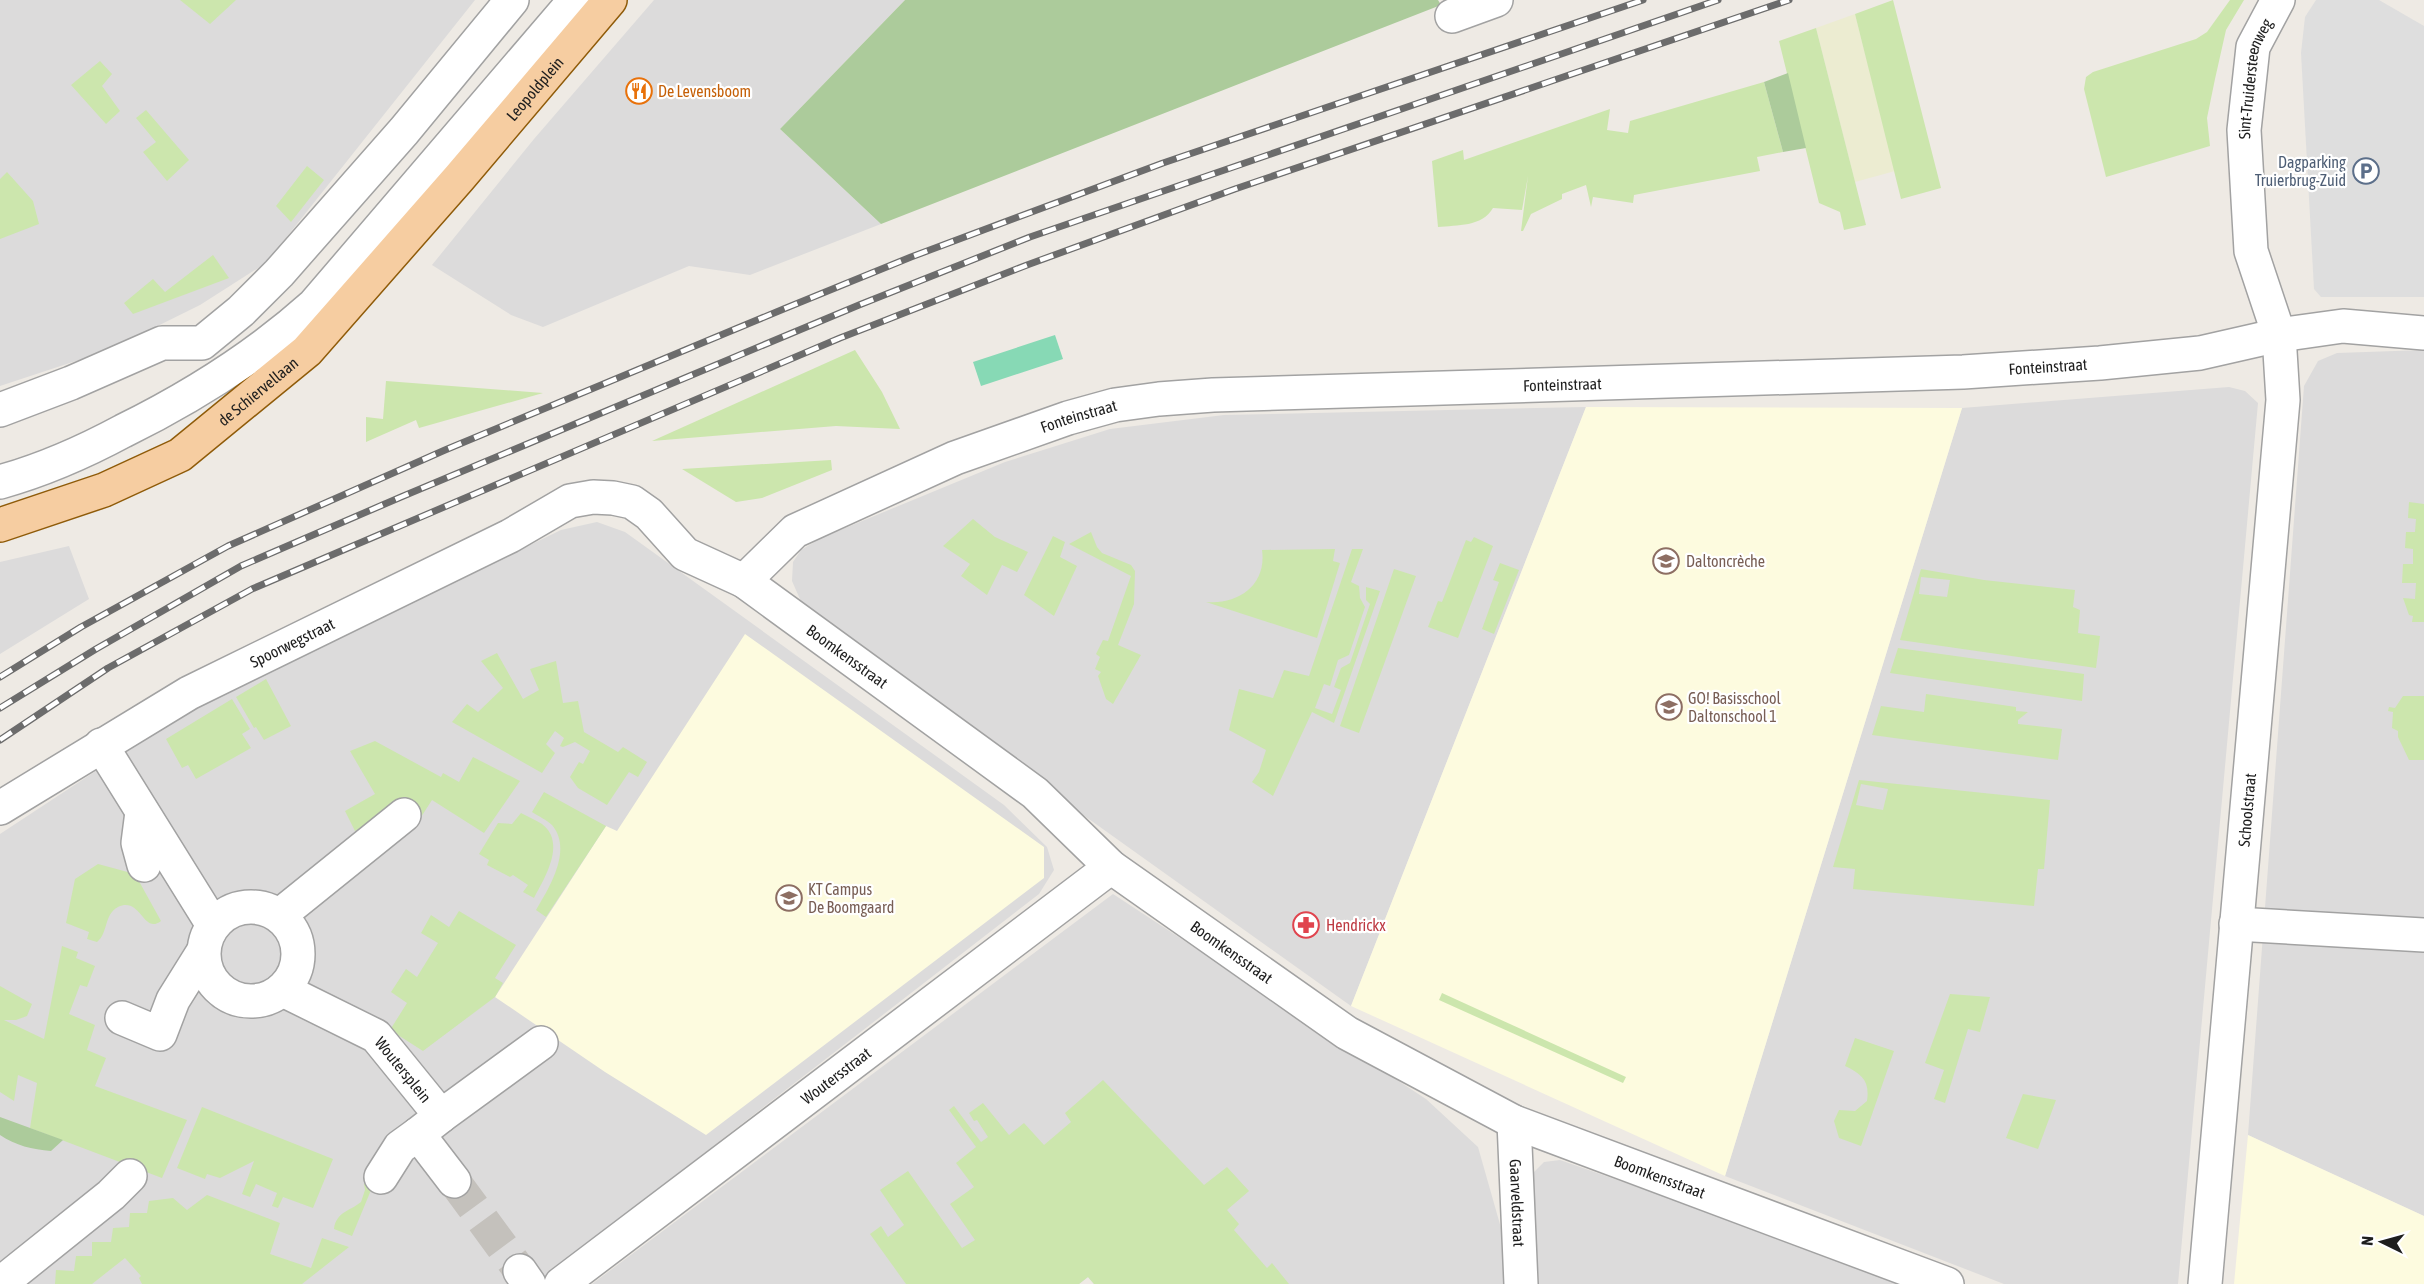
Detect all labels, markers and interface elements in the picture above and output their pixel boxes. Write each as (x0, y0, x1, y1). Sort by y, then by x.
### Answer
street label: Sint-Truidersteenweg (2235, 15, 2276, 140)
street label: Leopoldplein (503, 53, 567, 124)
restaurant icon: De Levensboom (624, 76, 654, 106)
place label: De Levensboom (658, 82, 751, 100)
place label: Dagparking Truierbrug-Zuid (2255, 153, 2346, 190)
parking icon: Dagparking Truierbrug-Zuid (2351, 156, 2381, 186)
street label: de Schiervellaan (214, 353, 301, 429)
street label: Fonteinstraat (2008, 355, 2088, 378)
street label: Fonteinstraat (1523, 374, 1602, 394)
street label: Fonteinstraat (1038, 396, 1119, 436)
school or university icon: Daltoncrèche (1651, 546, 1681, 576)
place label: Daltoncrèche (1686, 552, 1765, 570)
street label: Spoorwegstraat (247, 614, 338, 671)
street label: Boomkensstraat (803, 621, 892, 692)
place label: GO! Basisschool Daltonschool 1 (1688, 689, 1782, 725)
school or university icon: GO! Basisschool Daltonschool 1 (1654, 692, 1684, 722)
street label: Schoolstraat (2235, 772, 2259, 847)
place label: KT Campus De Boomgaard (808, 880, 894, 917)
school or university icon: KT Campus De Boomgaard (774, 883, 804, 913)
pharmacy icon: Hendrickx (1291, 910, 1321, 940)
place label: Hendrickx (1326, 916, 1386, 934)
street label: Boomkensstraat (1187, 917, 1276, 987)
street label: Woutersplein (371, 1033, 435, 1106)
street label: Woutersstraat (798, 1043, 875, 1108)
street label: Boomkensstraat (1612, 1151, 1708, 1202)
street label: Gaarveldstraat (1507, 1159, 1528, 1248)
north arrow (2352, 1212, 2412, 1272)
text: N (2358, 1235, 2376, 1246)

